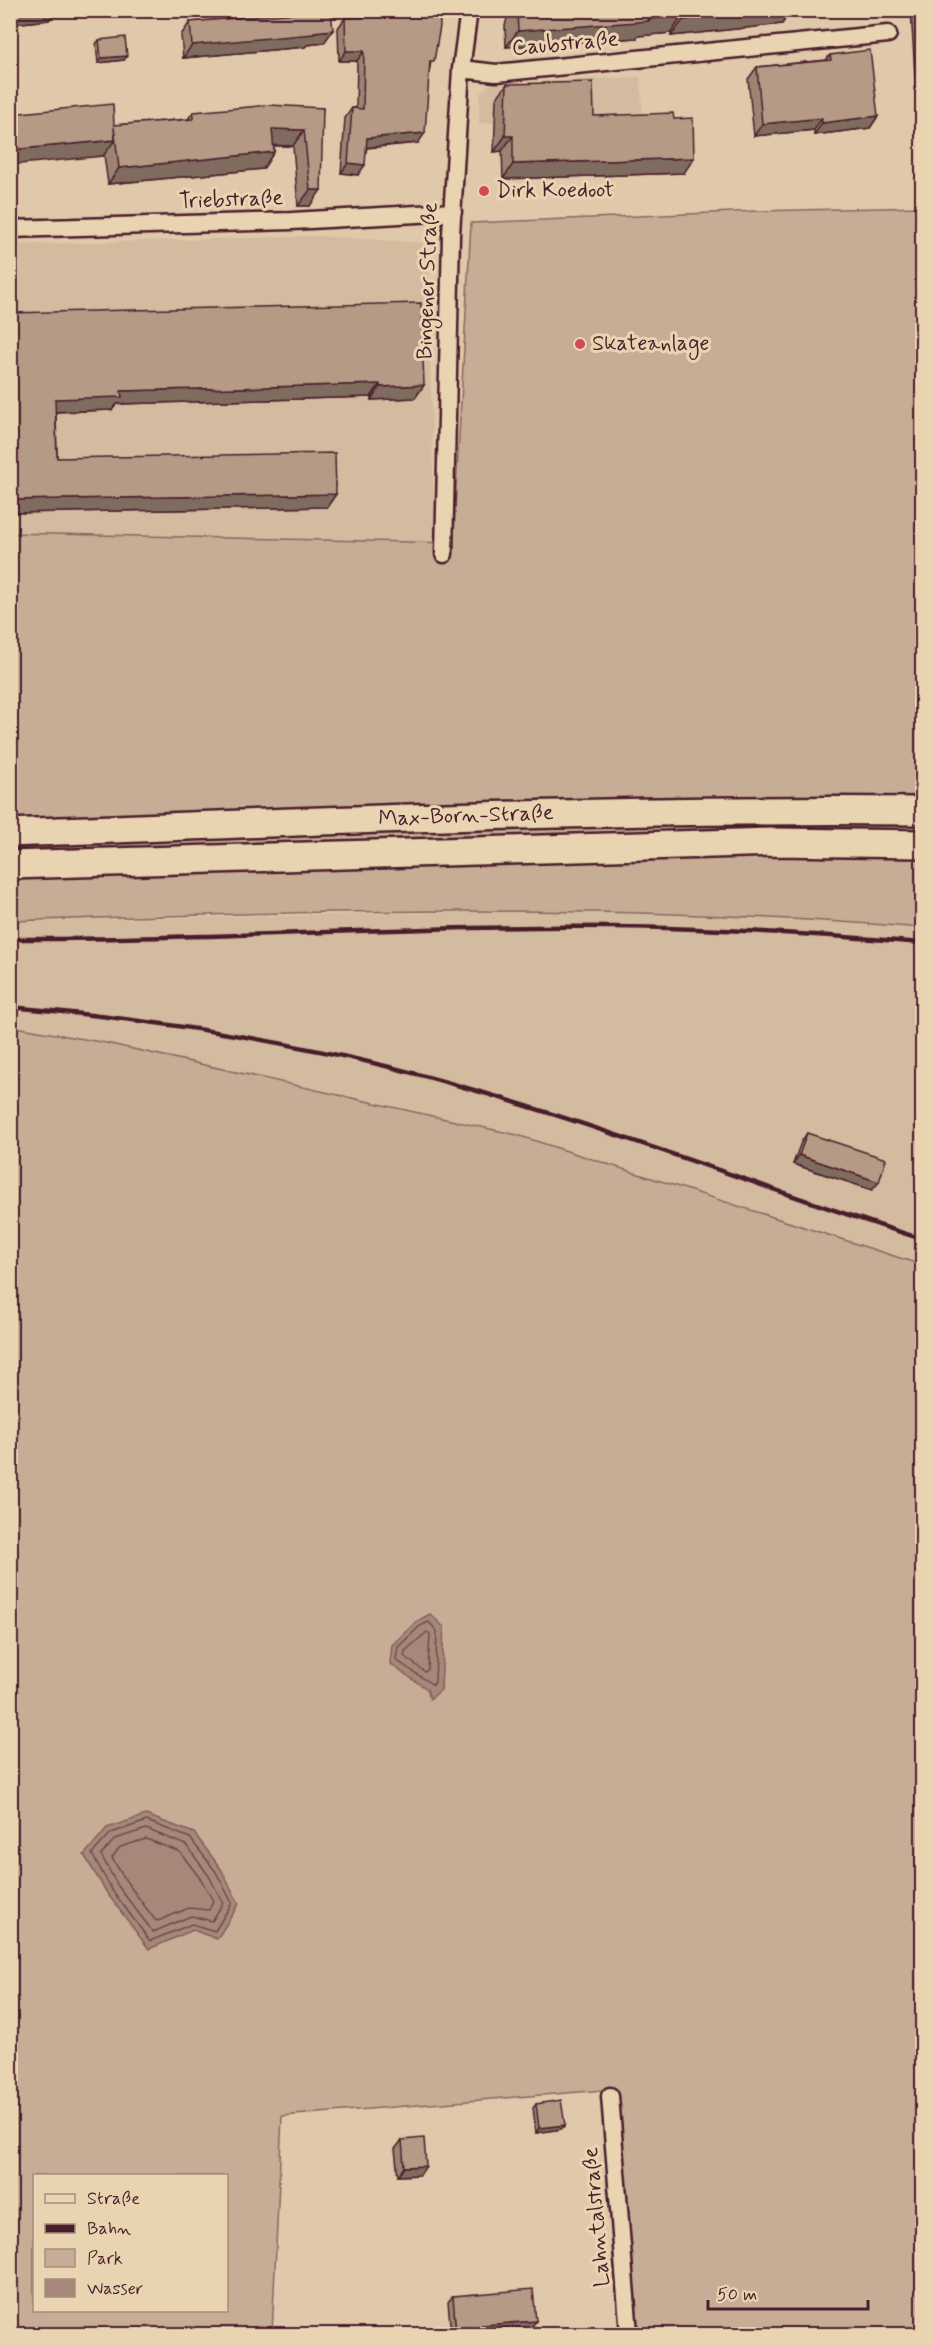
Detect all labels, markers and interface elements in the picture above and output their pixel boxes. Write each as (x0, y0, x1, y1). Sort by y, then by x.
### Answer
street label: Caubstraße (511, 25, 620, 63)
place label: Dirk Koedoot (496, 177, 614, 205)
street label: Triebstraße (178, 184, 284, 216)
marker: Dirk Koedoot (477, 184, 491, 198)
street label: Bingener Straße (411, 202, 448, 360)
place label: Skateanlage (592, 330, 709, 361)
marker: Skateanlage (573, 337, 587, 351)
street label: Max-Born-Straße (378, 799, 554, 833)
street label: Lahntalstraße (577, 2146, 617, 2288)
legend (33, 2174, 228, 2312)
text: Straße (87, 2187, 140, 2211)
text: Bahn (87, 2217, 131, 2241)
text: Park (87, 2247, 123, 2271)
scale bar (708, 2273, 868, 2311)
text: Wasser (87, 2277, 144, 2301)
text: 50 m (717, 2283, 757, 2307)

